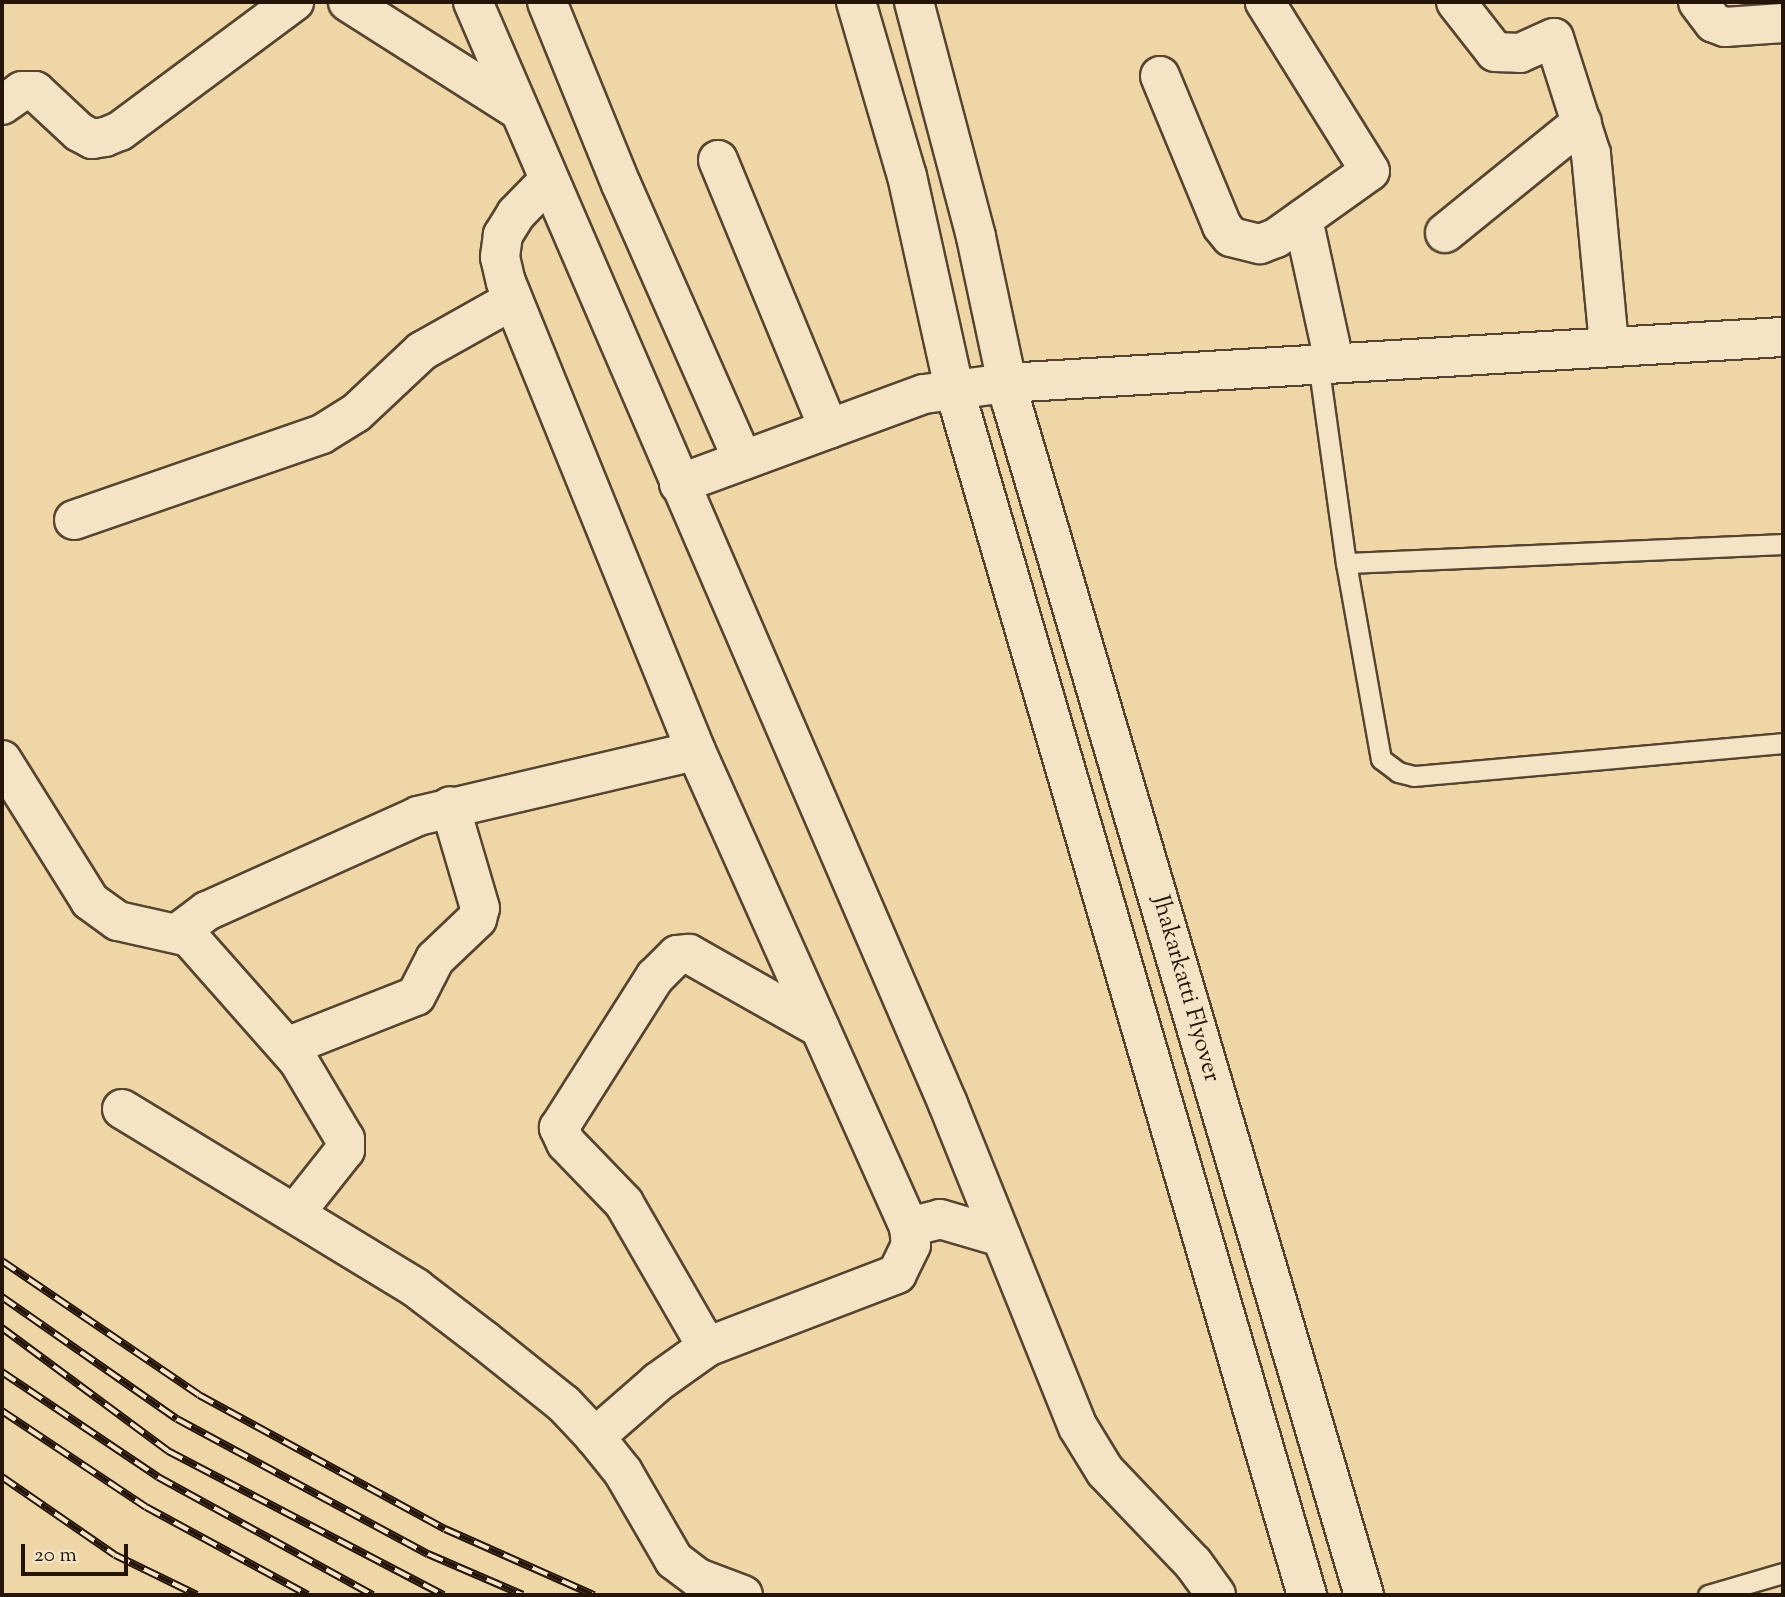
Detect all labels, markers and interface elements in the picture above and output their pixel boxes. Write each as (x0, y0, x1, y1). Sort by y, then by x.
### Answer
street label: Jhakarkatti Flyover (1145, 892, 1225, 1086)
scale bar (24, 1530, 131, 1574)
text: 20 m (34, 1541, 77, 1571)

